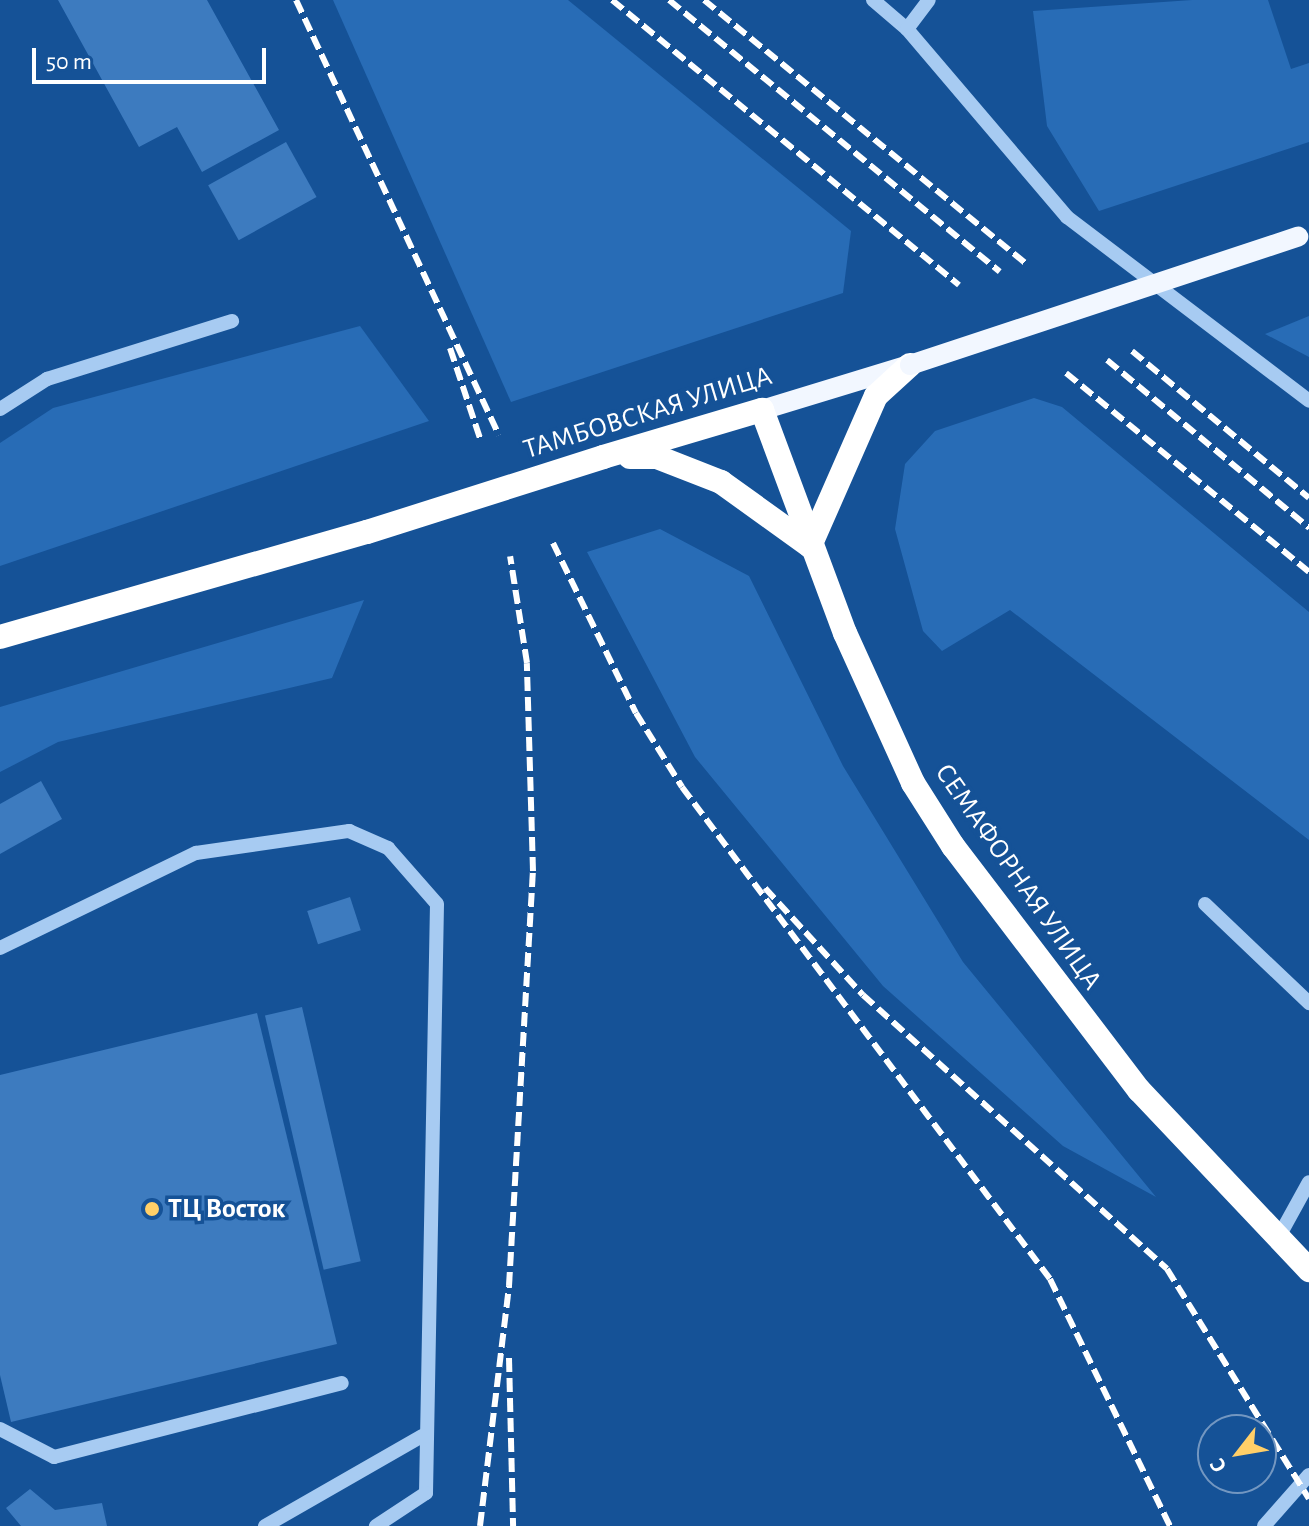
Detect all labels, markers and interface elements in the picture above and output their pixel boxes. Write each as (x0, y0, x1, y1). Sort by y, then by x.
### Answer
scale bar (36, 32, 270, 82)
text: 50 m (46, 50, 92, 74)
street label: ТАМБОВСКАЯ УЛИЦА (520, 359, 776, 467)
street label: СЕМАФОРНАЯ УЛИЦА (927, 757, 1109, 997)
place label: ТЦ Восток (168, 1192, 285, 1226)
marker: ТЦ Восток (143, 1200, 161, 1218)
north arrow (1197, 1414, 1277, 1494)
text: С (1206, 1454, 1231, 1476)

